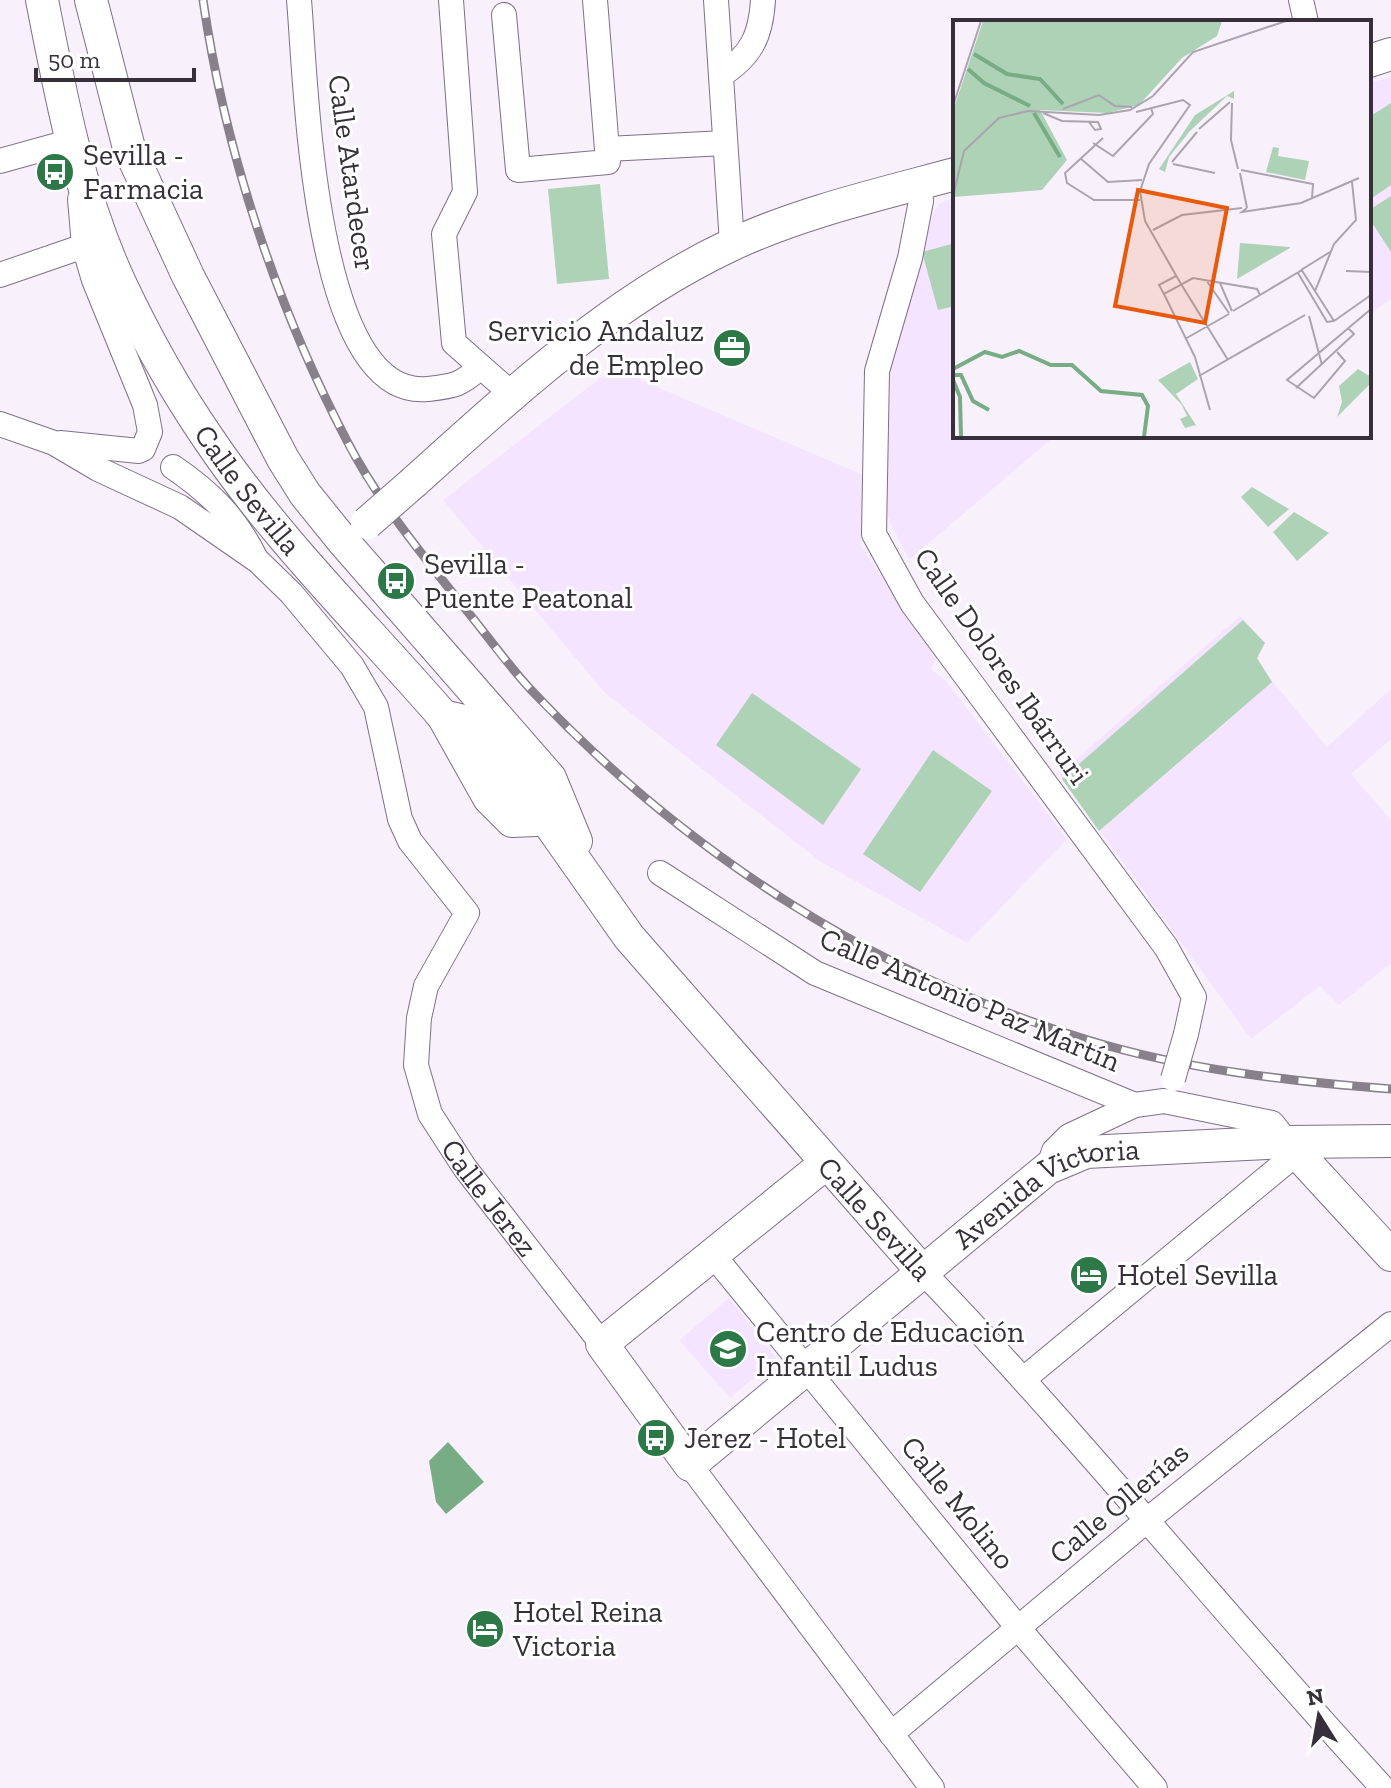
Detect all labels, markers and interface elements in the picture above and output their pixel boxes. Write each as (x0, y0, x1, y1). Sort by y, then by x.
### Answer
inset map (953, 20, 1371, 438)
scale bar (36, 32, 194, 82)
text: 50 m (48, 45, 101, 74)
street label: Calle Atardecer (320, 72, 384, 274)
place label: Sevilla - Farmacia (83, 137, 204, 207)
bus stop icon: Sevilla - Farmacia (34, 151, 76, 193)
place label: Servicio Andaluz de Empleo (488, 313, 704, 383)
office icon: Servicio Andaluz de Empleo (711, 327, 753, 369)
street label: Calle Sevilla (186, 418, 309, 562)
street label: Calle Dolores Ibárruri (907, 541, 1097, 791)
place label: Sevilla - Puente Peatonal (424, 546, 633, 616)
bus stop icon: Sevilla - Puente Peatonal (375, 560, 417, 602)
street label: Calle Antonio Paz Martín (814, 920, 1126, 1080)
street label: Avenida Victoria (946, 1131, 1140, 1257)
street label: Calle Jerez (433, 1133, 545, 1264)
street label: Calle Sevilla (810, 1150, 940, 1288)
hotel icon: Hotel Sevilla (1068, 1254, 1110, 1296)
place label: Hotel Sevilla (1117, 1257, 1278, 1293)
place label: Centro de Educación Infantil Ludus (756, 1314, 1024, 1384)
school or university icon: Centro de Educación Infantil Ludus (707, 1328, 749, 1370)
bus stop icon: Jerez - Hotel (635, 1417, 677, 1459)
place label: Jerez - Hotel (684, 1420, 846, 1456)
street label: Calle Molino (893, 1429, 1023, 1577)
street label: Calle Ollerías (1042, 1434, 1196, 1572)
place label: Hotel Reina Victoria (512, 1594, 663, 1664)
hotel icon: Hotel Reina Victoria (464, 1608, 506, 1650)
north arrow (1279, 1676, 1359, 1756)
text: N (1304, 1682, 1326, 1712)

